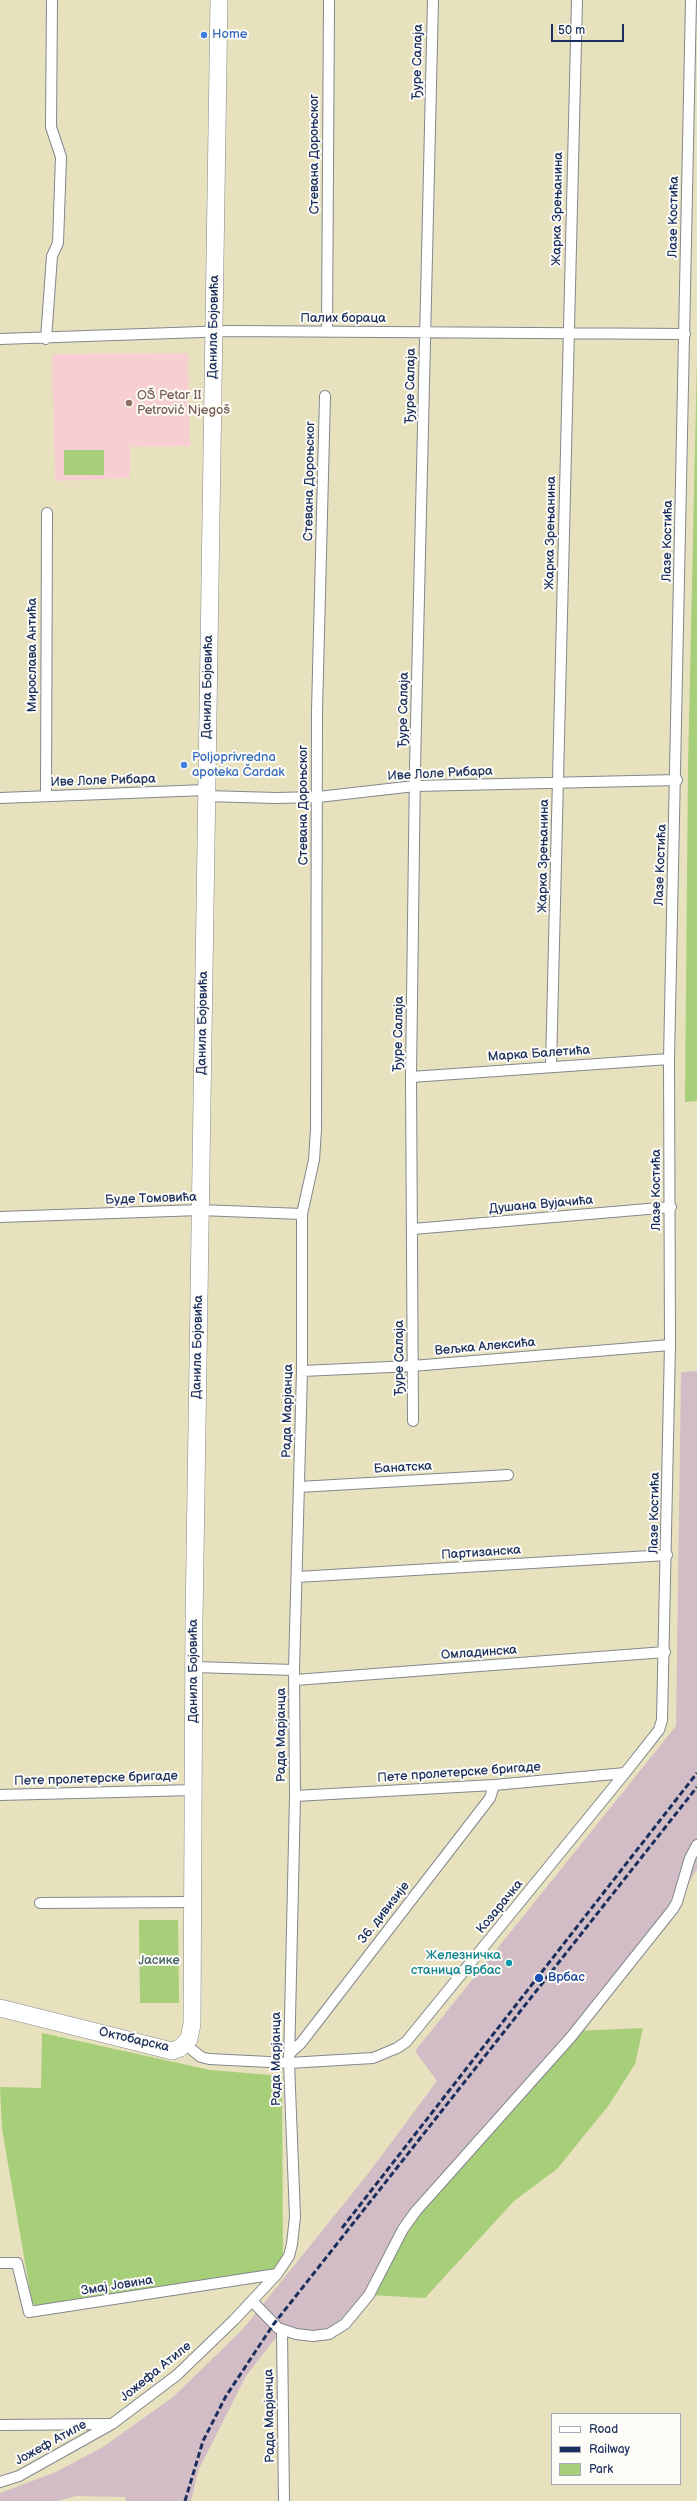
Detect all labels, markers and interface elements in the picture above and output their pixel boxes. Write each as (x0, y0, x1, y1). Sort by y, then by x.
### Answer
scale bar (553, 16, 626, 42)
text: 50 m (558, 23, 585, 38)
street label: Ђуре Салаја (410, 24, 426, 100)
place label: Home (212, 27, 247, 43)
marker: Home (199, 30, 209, 40)
street label: Стевана Дороњског (307, 94, 323, 214)
street label: Жарка Зрењанина (549, 152, 567, 266)
street label: Лазе Костића (665, 176, 683, 258)
street label: Данила Бојовића (205, 275, 223, 379)
street label: Палих бораца (300, 311, 386, 327)
street label: Ђуре Салаја (403, 348, 419, 424)
place label: OŠ Petar II Petrović Njegoš (137, 388, 231, 419)
marker: OŠ Petar II Petrović Njegoš (124, 398, 134, 408)
street label: Стевана Дороњског (301, 421, 319, 541)
street label: Жарка Зрењанина (542, 476, 560, 590)
street label: Лазе Костића (659, 500, 677, 582)
street label: Мирослава Антића (25, 598, 41, 712)
street label: Данила Бојовића (199, 635, 217, 739)
street label: Ђуре Салаја (396, 672, 412, 748)
street label: Стевана Дороњског (296, 745, 312, 865)
place label: Poljoprivredna apoteka Čardak (192, 750, 285, 781)
marker: Poljoprivredna apoteka Čardak (179, 760, 189, 770)
street label: Иве Лоле Рибара (387, 763, 493, 785)
street label: Иве Лоле Рибара (50, 771, 156, 791)
street label: Жарка Зрењанина (535, 799, 553, 913)
street label: Лазе Костића (652, 824, 670, 906)
street label: Данила Бојовића (194, 971, 212, 1075)
street label: Ђуре Салаја (391, 996, 407, 1072)
street label: Марка Балетића (487, 1043, 591, 1065)
street label: Лазе Костића (649, 1149, 665, 1231)
street label: Буде Томовића (105, 1190, 197, 1208)
street label: Душана Вујачића (488, 1193, 594, 1217)
street label: Данила Бојовића (189, 1295, 207, 1399)
street label: Ђуре Салаја (392, 1320, 408, 1396)
street label: Вељка Алексића (434, 1335, 536, 1359)
street label: Рада Марјанца (279, 1364, 297, 1458)
street label: Банатска (373, 1459, 433, 1477)
street label: Лазе Костића (646, 1472, 664, 1554)
street label: Партизанска (441, 1542, 521, 1564)
street label: Данила Бојовића (186, 1619, 202, 1723)
street label: Омладинска (440, 1643, 518, 1663)
street label: Рада Марјанца (274, 1688, 290, 1782)
street label: Пете пролетерске бригаде (377, 1760, 541, 1786)
street label: Пете пролетерске бригаде (14, 1768, 178, 1790)
street label: Козарачка (473, 1877, 527, 1937)
street label: 36. дивизије (355, 1879, 413, 1947)
place label: Железничка станица Врбас (411, 1948, 501, 1979)
park label: Јасике (138, 1953, 180, 1969)
marker: Железничка станица Врбас (504, 1958, 514, 1968)
place label: Врбас (548, 1970, 585, 1986)
marker: Врбас (533, 1972, 545, 1984)
street label: Рада Марјанца (269, 2012, 285, 2106)
street label: Октобарска (97, 2024, 171, 2056)
street label: Змај Јовина (80, 2273, 154, 2299)
street label: Јожефа Атиле (117, 2339, 195, 2405)
street label: Рада Марјанца (261, 2369, 279, 2463)
legend (551, 2413, 681, 2485)
street label: Јожеф Атиле (13, 2417, 89, 2469)
text: Road (589, 2422, 618, 2437)
text: Railway (589, 2442, 630, 2457)
text: Park (589, 2462, 613, 2477)

